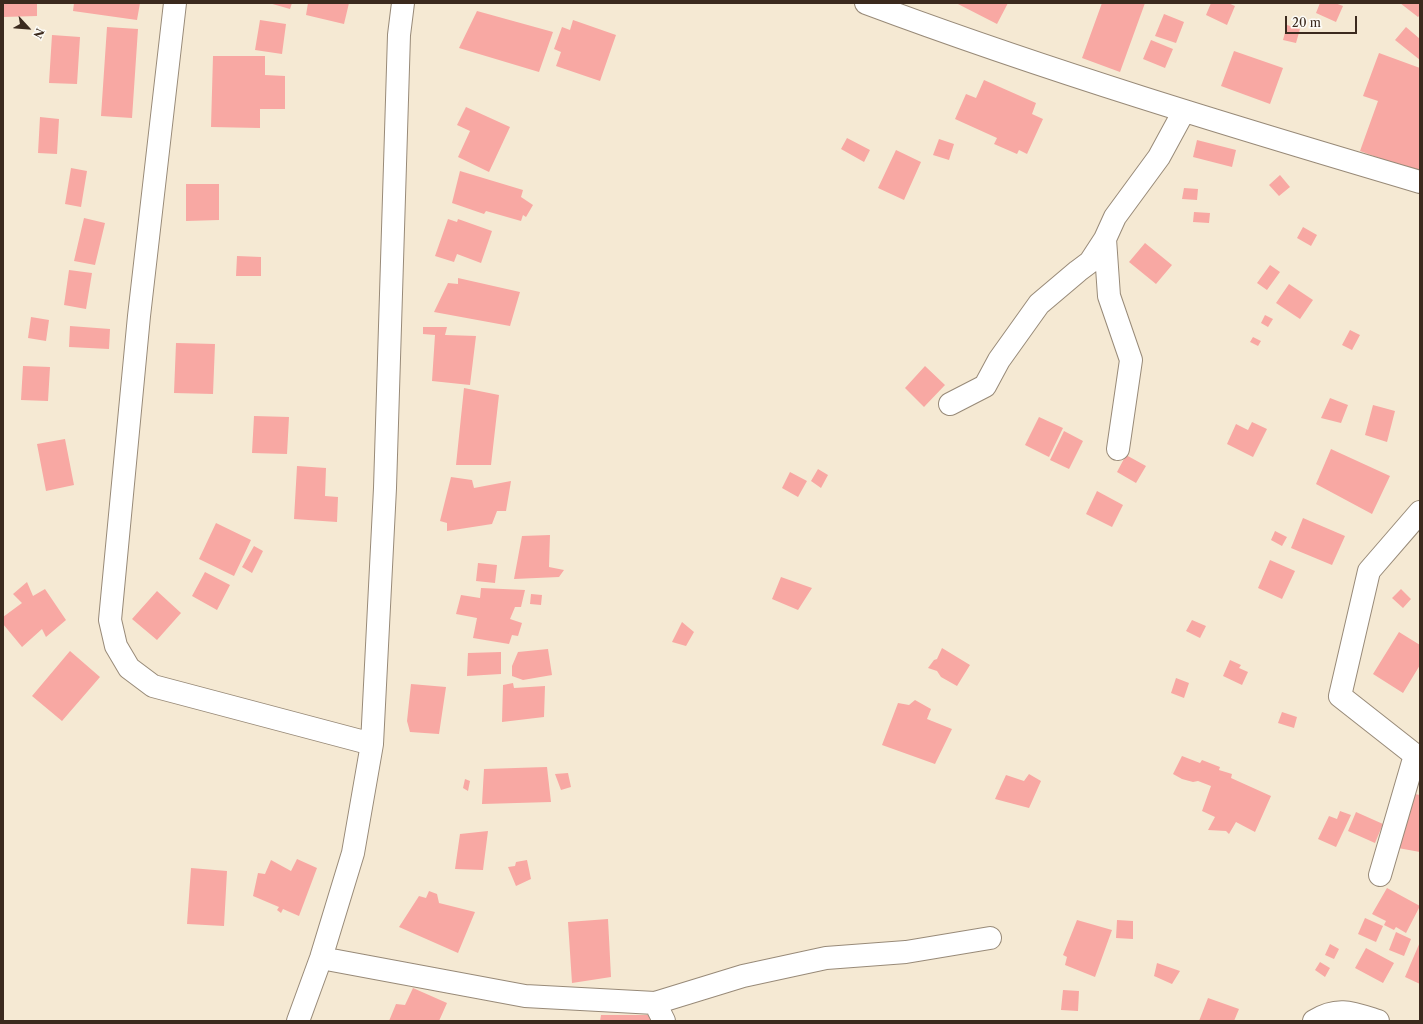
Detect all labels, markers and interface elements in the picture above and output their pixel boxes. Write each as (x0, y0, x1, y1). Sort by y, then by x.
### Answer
north arrow (8, 8, 48, 48)
scale bar (1287, 8, 1359, 34)
text: 20 m (1292, 15, 1321, 30)
text: N (30, 26, 47, 41)

